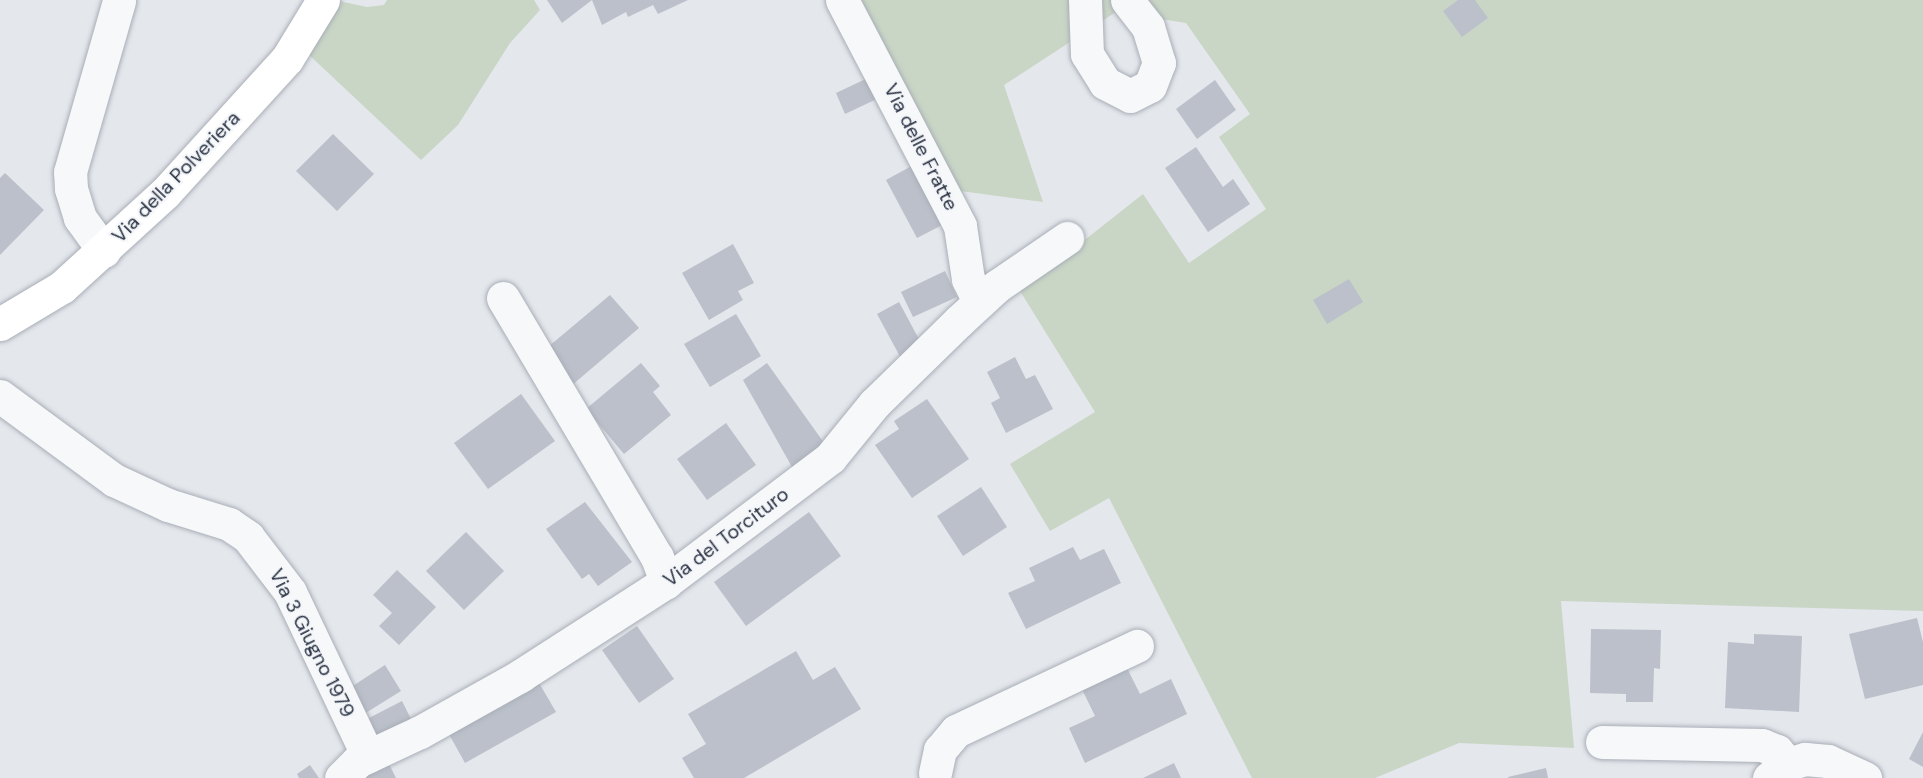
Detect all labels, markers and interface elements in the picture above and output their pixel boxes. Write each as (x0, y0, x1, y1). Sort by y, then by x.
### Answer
street label: Via delle Fratte (879, 79, 963, 215)
street label: Via della Polveriera (107, 106, 245, 248)
street label: Via del Torcituro (659, 482, 793, 592)
street label: Via 3 Giugno 1979 (264, 565, 360, 721)

